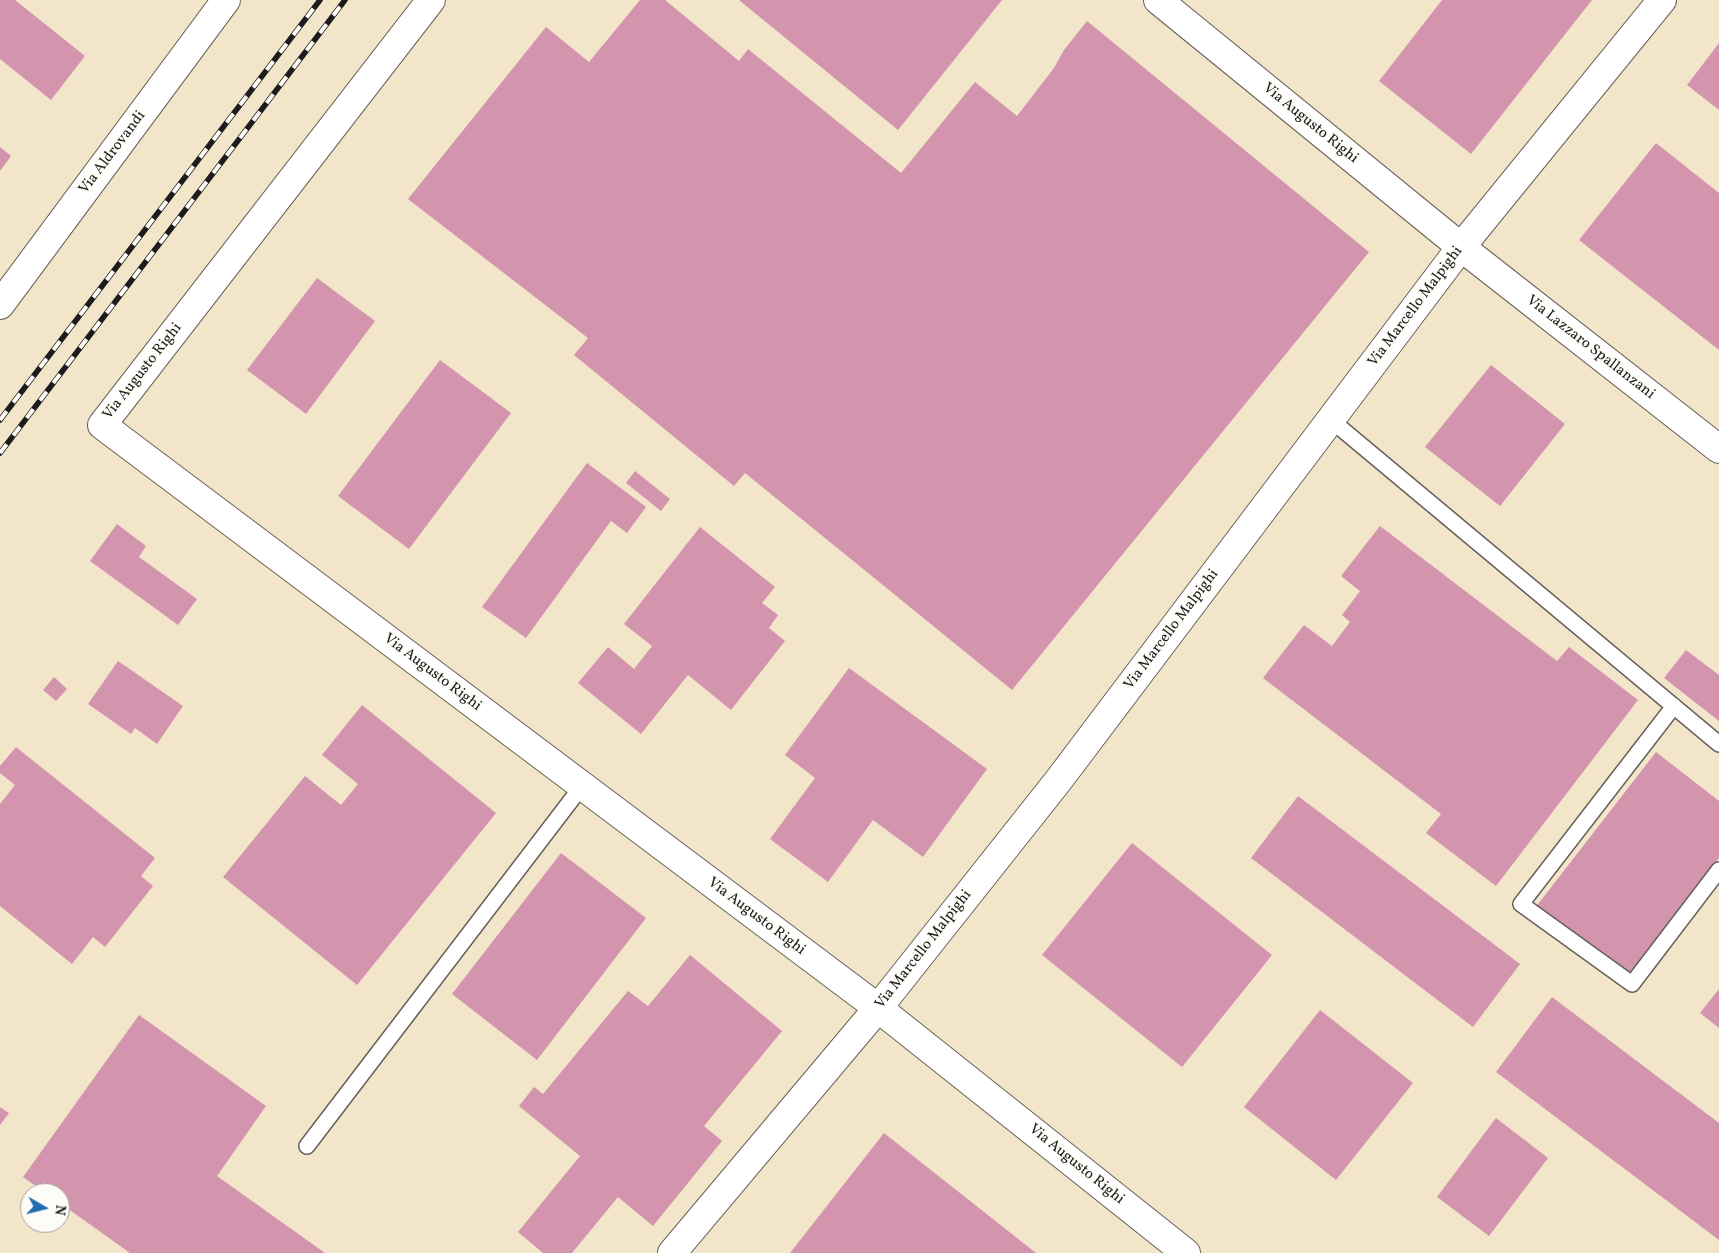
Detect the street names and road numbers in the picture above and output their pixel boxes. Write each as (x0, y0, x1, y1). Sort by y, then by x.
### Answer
street label: Via Augusto Righi (1259, 80, 1361, 168)
street label: Via Aldrovandi (76, 108, 150, 198)
street label: Via Marcello Malpighi (1365, 243, 1467, 371)
street label: Via Lazzaro Spallanzani (1522, 292, 1658, 404)
street label: Via Augusto Righi (100, 320, 186, 424)
street label: Via Marcello Malpighi (1121, 566, 1223, 694)
street label: Via Augusto Righi (380, 630, 484, 716)
street label: Via Augusto Righi (704, 874, 808, 960)
street label: Via Marcello Malpighi (872, 887, 976, 1013)
street label: Via Augusto Righi (1025, 1121, 1127, 1209)

